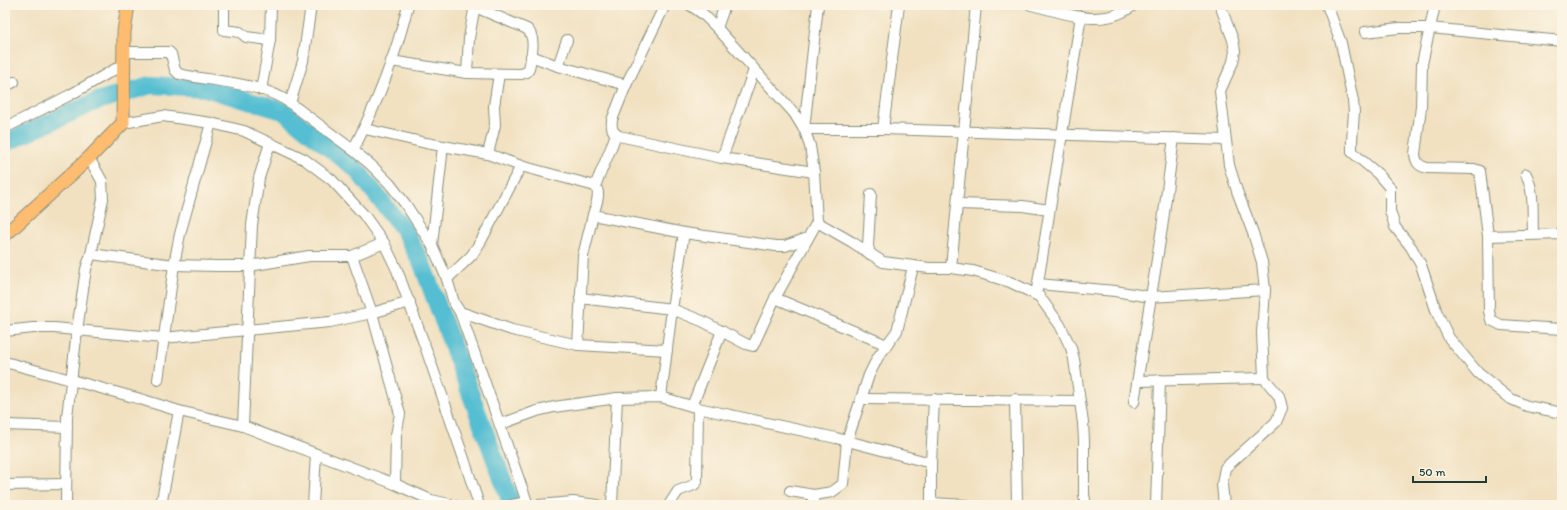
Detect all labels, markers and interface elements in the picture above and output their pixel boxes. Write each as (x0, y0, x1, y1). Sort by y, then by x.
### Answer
scale bar (1413, 458, 1486, 484)
text: 50 m (1419, 465, 1445, 479)

